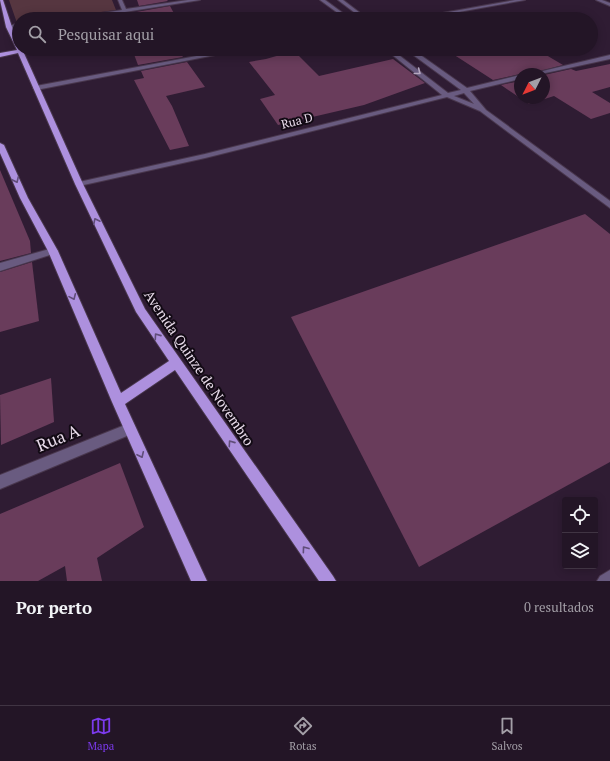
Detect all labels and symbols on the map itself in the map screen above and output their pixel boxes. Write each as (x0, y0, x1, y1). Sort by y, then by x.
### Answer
one-way arrow (413, 67, 420, 74)
north arrow (514, 68, 550, 104)
street label: Rua D (280, 109, 314, 132)
one-way arrow (11, 176, 19, 184)
one-way arrow (93, 218, 101, 225)
street label: Avenida Quinze de Novembro (140, 286, 259, 449)
one-way arrow (68, 293, 76, 300)
one-way arrow (155, 333, 162, 340)
street label: Rua A (33, 418, 83, 457)
one-way arrow (229, 440, 236, 447)
one-way arrow (137, 451, 145, 458)
one-way arrow (303, 547, 310, 554)

